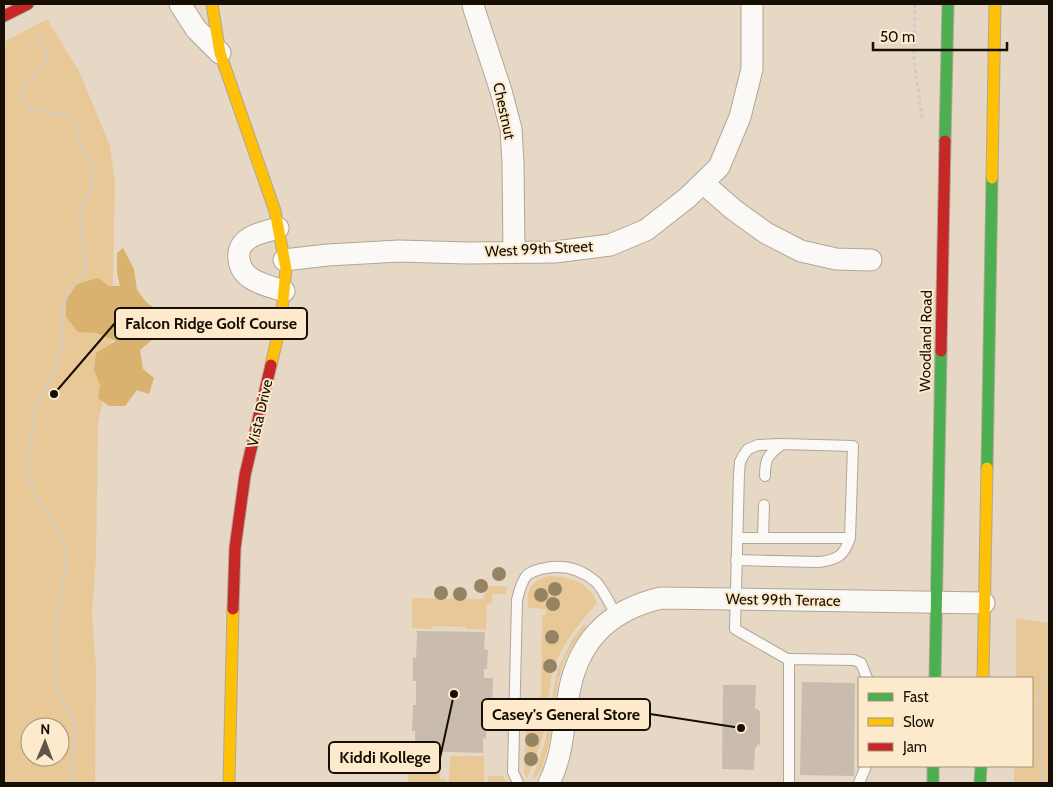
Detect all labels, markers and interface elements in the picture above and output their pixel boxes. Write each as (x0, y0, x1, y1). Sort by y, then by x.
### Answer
scale bar (873, 20, 1007, 52)
text: 50 m (880, 28, 915, 46)
street label: Chestnut (489, 81, 519, 141)
street label: West 99th Street (485, 237, 593, 261)
street label: Woodland Road (916, 290, 936, 392)
callout: Falcon Ridge Golf Course (115, 308, 307, 339)
text: Falcon Ridge Golf Course (125, 314, 297, 333)
street label: Vista Drive (244, 377, 277, 448)
street label: West 99th Terrace (725, 590, 841, 610)
legend (858, 677, 1033, 767)
text: Fast (903, 688, 928, 706)
callout: Casey's General Store (482, 699, 650, 730)
text: Casey's General Store (492, 705, 640, 724)
text: Slow (903, 713, 934, 731)
north arrow (20, 717, 70, 767)
text: N (40, 720, 50, 738)
text: Jam (902, 738, 927, 756)
callout: Kiddi Kollege (329, 742, 440, 773)
text: Kiddi Kollege (339, 748, 431, 767)

